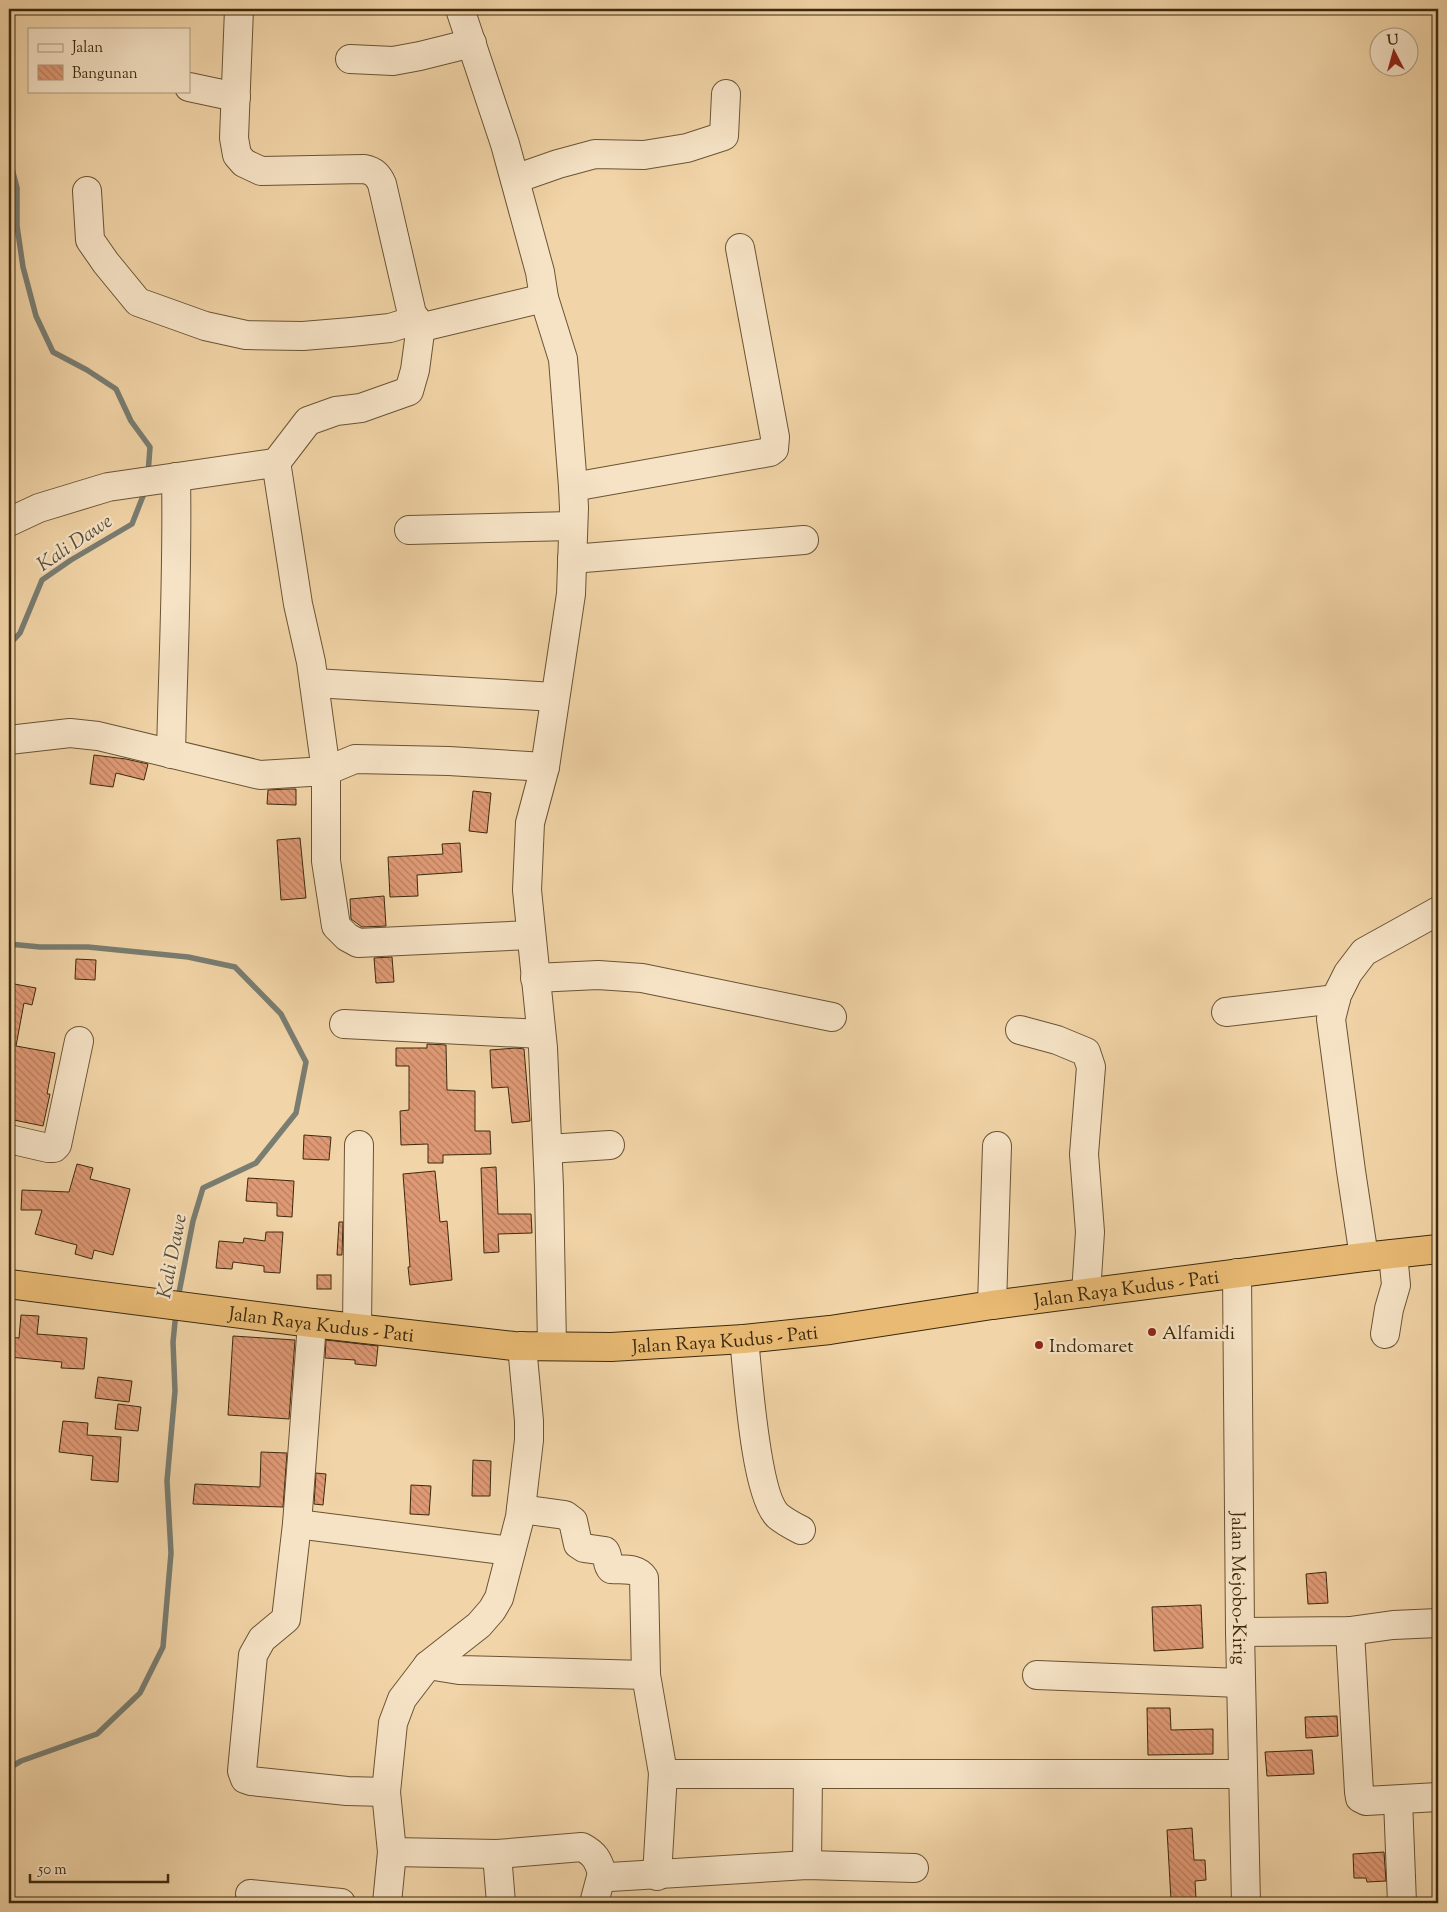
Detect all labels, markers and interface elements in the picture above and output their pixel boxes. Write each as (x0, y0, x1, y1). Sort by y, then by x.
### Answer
legend (28, 28, 190, 92)
north arrow (1370, 28, 1420, 78)
text: U (1386, 30, 1400, 52)
text: Jalan (71, 38, 103, 59)
text: Bangunan (72, 64, 138, 85)
water label: Kali Dawe (32, 508, 119, 580)
water label: Kali Dawe (151, 1212, 196, 1301)
street label: Jalan Raya Kudus - Pati (1031, 1265, 1221, 1316)
street label: Jalan Raya Kudus - Pati (226, 1301, 415, 1351)
street label: Jalan Raya Kudus - Pati (630, 1320, 820, 1362)
place label: Alfamidi (1162, 1321, 1235, 1348)
marker: Alfamidi (1146, 1326, 1158, 1338)
place label: Indomaret (1049, 1334, 1134, 1361)
marker: Indomaret (1033, 1339, 1045, 1351)
street label: Jalan Mejobo-Kirig (1223, 1510, 1252, 1665)
scale bar (30, 1852, 168, 1884)
text: 50 m (37, 1860, 67, 1881)

